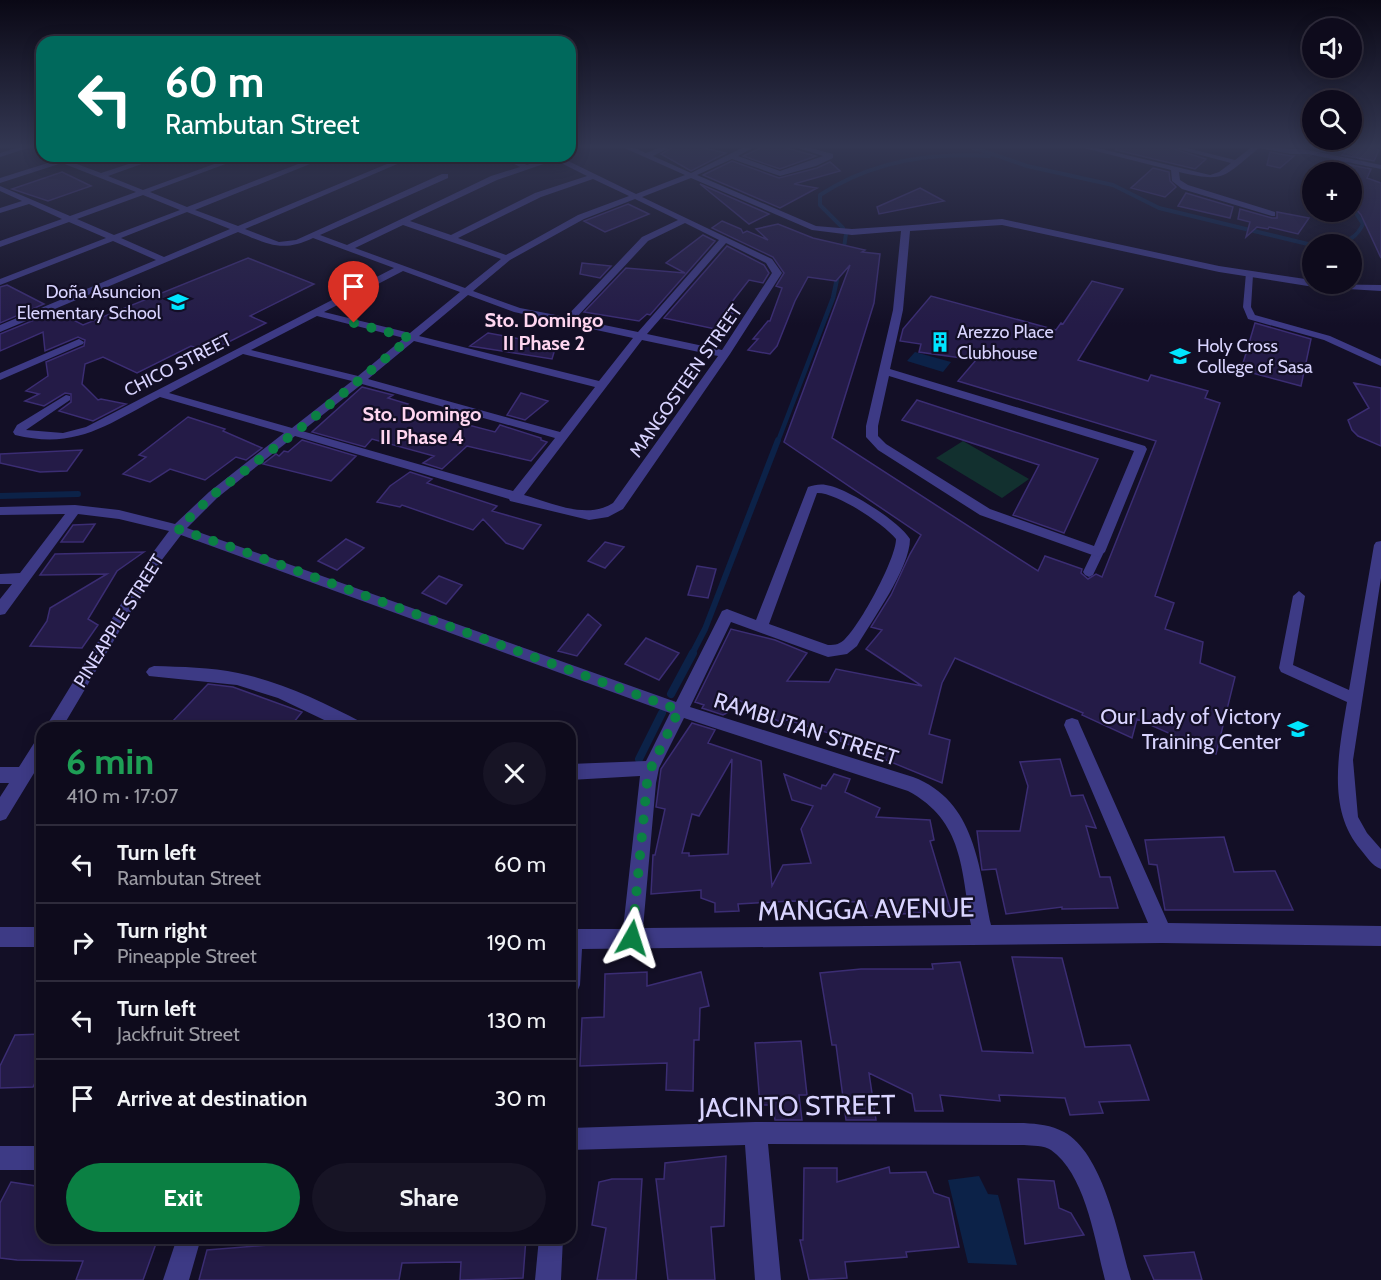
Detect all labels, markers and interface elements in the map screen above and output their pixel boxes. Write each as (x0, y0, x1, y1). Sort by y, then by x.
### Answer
map controls (1302, 18, 1362, 294)
button: sound (1302, 18, 1362, 78)
text: 60 m (165, 56, 264, 108)
icon: left (66, 60, 144, 138)
button: search (1302, 90, 1362, 150)
text: Rambutan Street (165, 108, 360, 141)
button: + (1302, 162, 1362, 222)
button: − (1302, 234, 1362, 294)
pin (328, 261, 379, 323)
icon: arrive (337, 270, 370, 303)
place label: Doña Asuncion Elementary School (17, 281, 162, 324)
school or university icon: Doña Asuncion Elementary School (166, 290, 190, 314)
street label: MANGOSTEEN STREET (625, 300, 747, 462)
district label: Sto. Domingo II Phase 2 (485, 308, 603, 355)
place label: Arezzo Place Clubhouse (957, 321, 1054, 364)
street label: CHICO STREET (121, 328, 236, 402)
building icon: Arezzo Place Clubhouse (928, 330, 952, 354)
place label: Holy Cross College of Sasa (1197, 335, 1313, 378)
school or university icon: Holy Cross College of Sasa (1168, 344, 1192, 368)
district label: Sto. Domingo II Phase 4 (363, 402, 481, 449)
street label: PINEAPPLE STREET (69, 550, 169, 692)
street label: RAMBUTAN STREET (710, 686, 902, 772)
place label: Our Lady of Victory Training Center (1100, 703, 1281, 755)
school or university icon: Our Lady of Victory Training Center (1286, 717, 1310, 741)
text: 6 min (66, 739, 154, 783)
button: close (483, 742, 546, 805)
text: 410 m · 17:07 (66, 784, 178, 808)
text: Turn left (117, 839, 196, 866)
icon: left (66, 848, 99, 881)
text: 60 m (494, 851, 546, 878)
text: Rambutan Street (117, 866, 261, 890)
street label: MANGGA AVENUE (757, 891, 975, 927)
position arrow (600, 906, 664, 970)
text: Turn right (117, 917, 207, 944)
icon: right (66, 926, 99, 959)
text: 190 m (487, 929, 546, 956)
text: Pineapple Street (117, 944, 257, 968)
text: Turn left (117, 995, 196, 1022)
icon: left (66, 1004, 99, 1037)
text: 130 m (487, 1007, 546, 1034)
text: Jackfruit Street (117, 1022, 240, 1046)
icon: arrive (66, 1082, 99, 1115)
text: Arrive at destination (117, 1085, 307, 1112)
text: 30 m (494, 1085, 546, 1112)
street label: JACINTO STREET (697, 1088, 896, 1124)
button: Exit (66, 1163, 300, 1232)
button: Share (312, 1163, 546, 1232)

